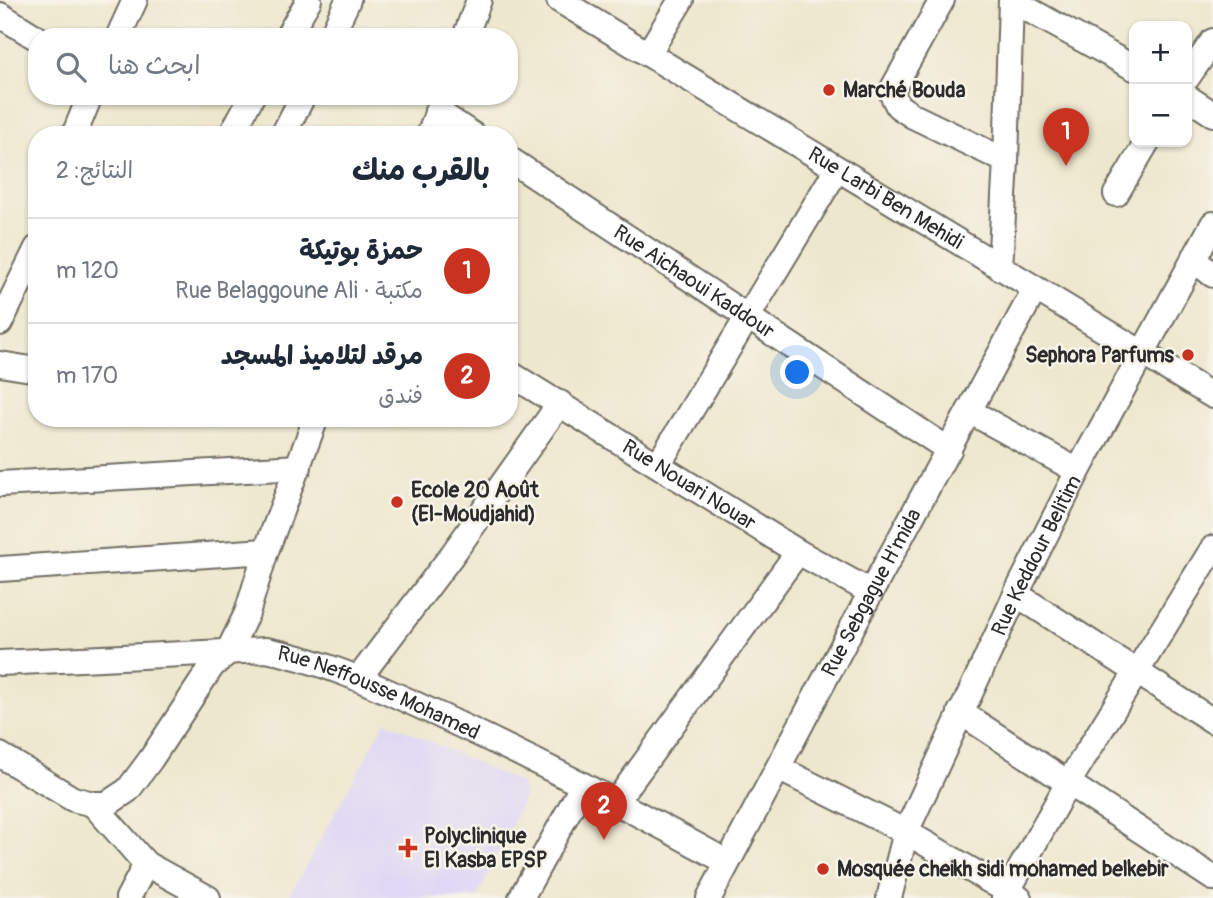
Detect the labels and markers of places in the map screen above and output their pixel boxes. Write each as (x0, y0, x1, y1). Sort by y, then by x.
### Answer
place label: Marché Bouda (843, 77, 966, 104)
marker: Marché Bouda (821, 82, 837, 98)
pin: 1 (1043, 108, 1089, 166)
place label: Sephora Parfums (1025, 342, 1175, 369)
marker: Sephora Parfums (1180, 347, 1196, 363)
place label: Ecole 20 Août (El-Moudjahid) (411, 477, 539, 528)
marker: Ecole 20 Août (El-Moudjahid) (389, 494, 405, 510)
pin: 2 (581, 782, 627, 840)
place label: Polyclinique El Kasba EPSP (424, 823, 548, 874)
marker: Polyclinique El Kasba EPSP (398, 838, 418, 858)
place label: Mosquée cheikh sidi mohamed belkebir (837, 856, 1169, 883)
marker: Mosquée cheikh sidi mohamed belkebir (815, 861, 831, 877)

